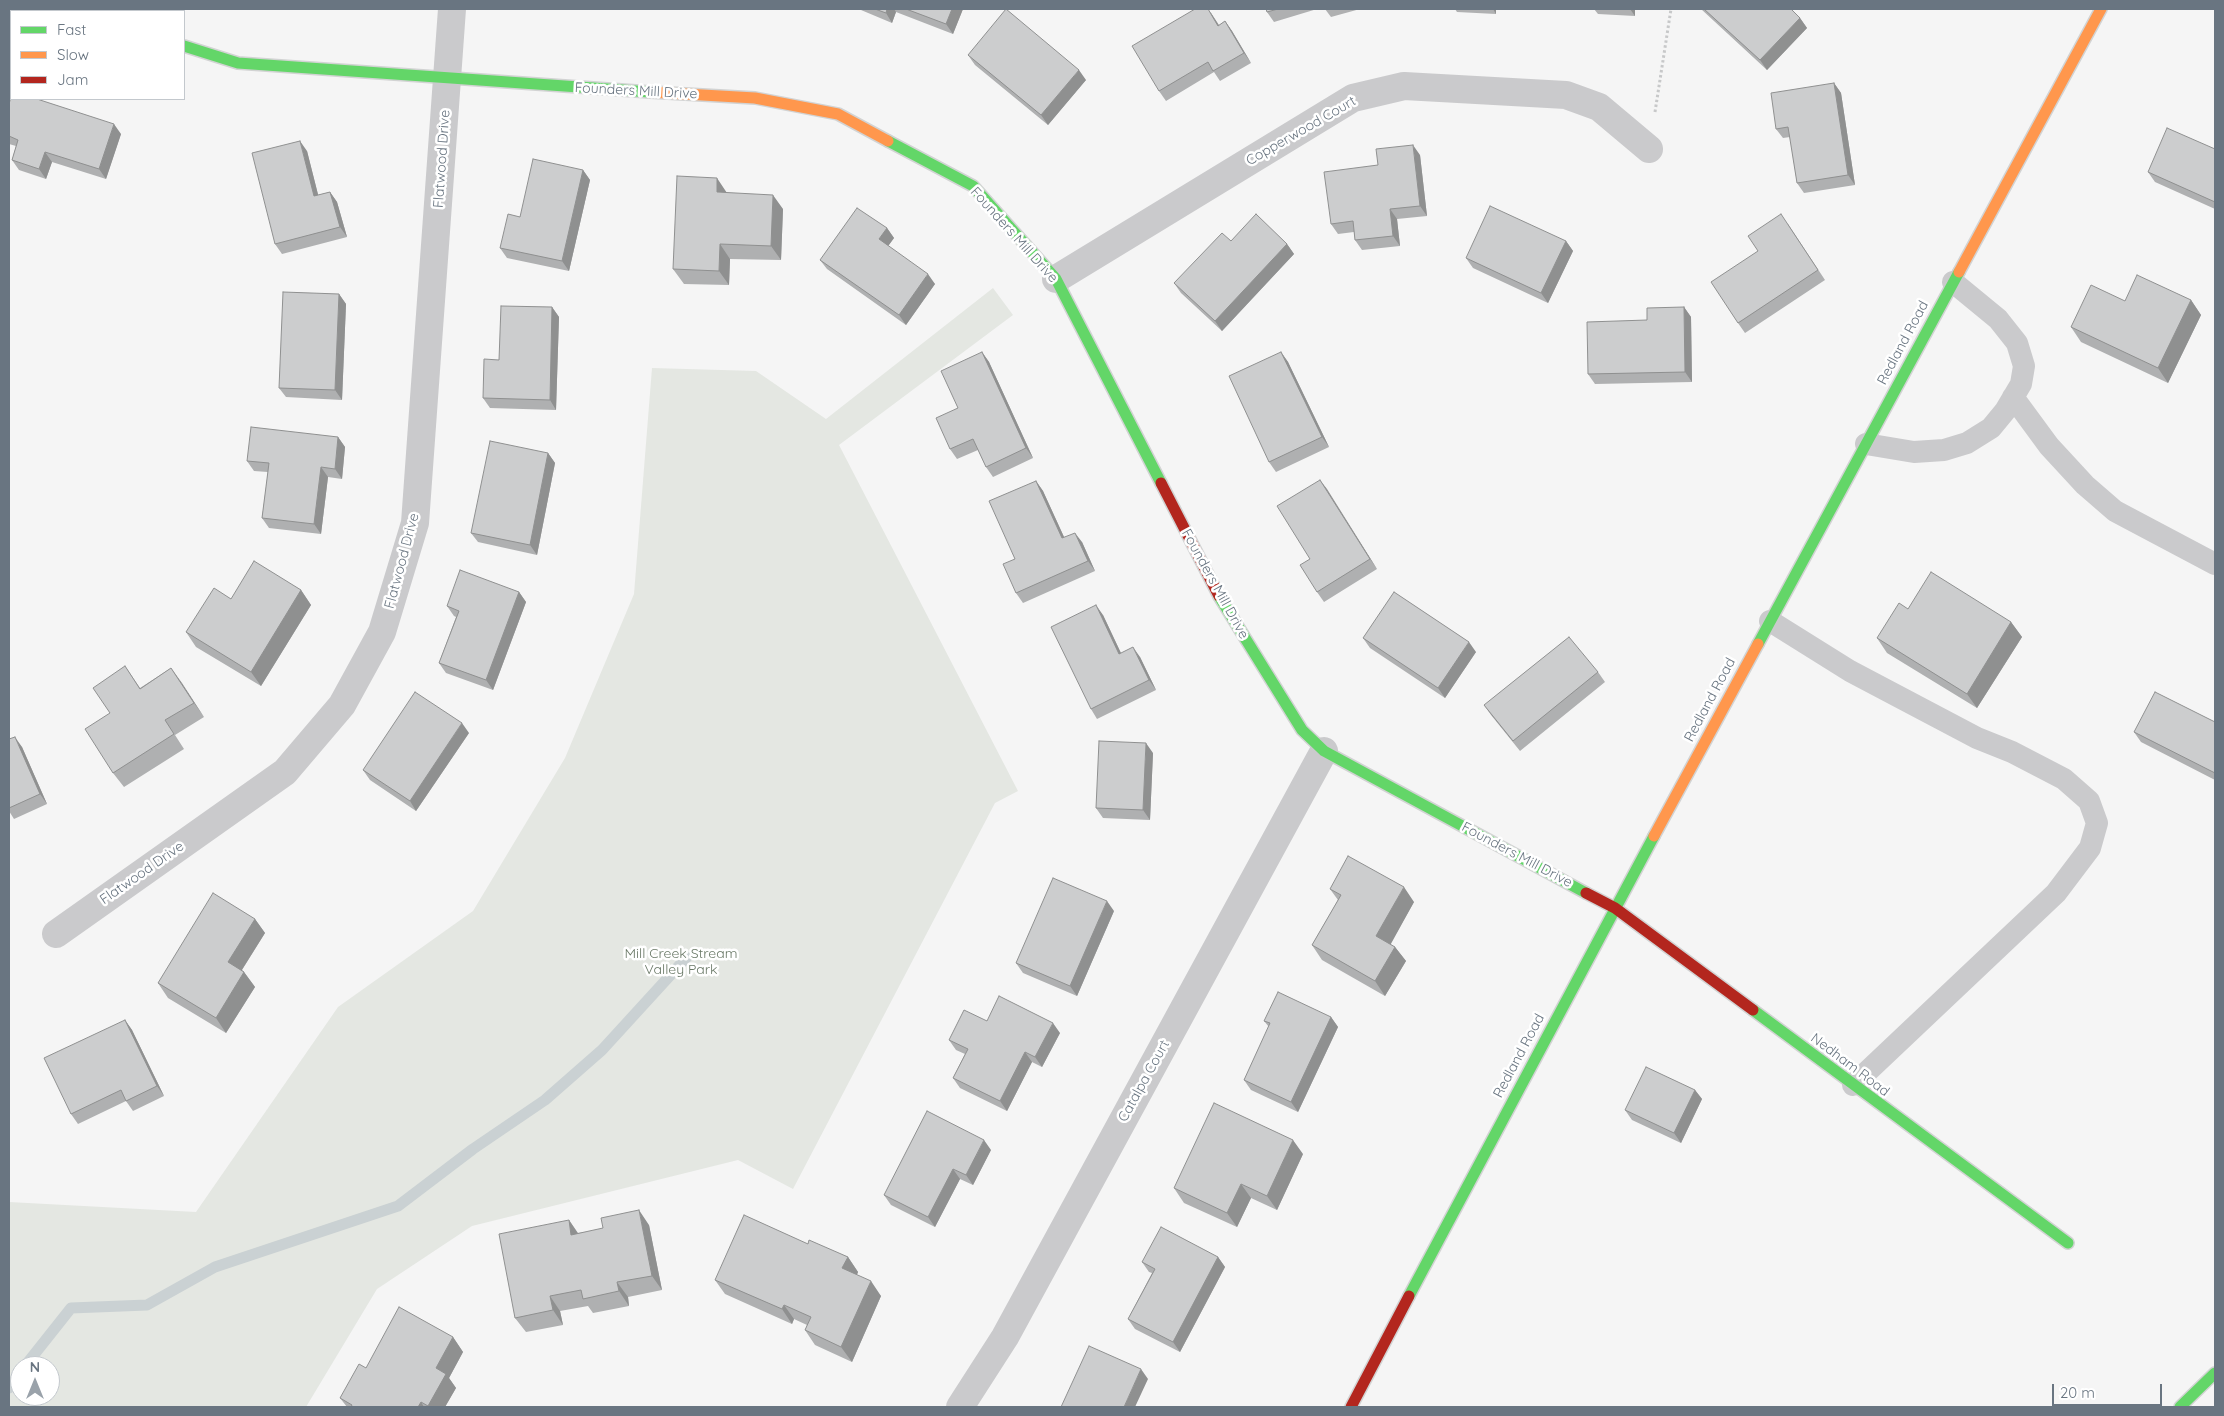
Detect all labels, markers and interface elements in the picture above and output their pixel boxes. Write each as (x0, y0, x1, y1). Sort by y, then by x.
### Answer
legend (10, 10, 185, 100)
text: Fast (57, 20, 86, 39)
text: Slow (57, 45, 89, 64)
text: Jam (57, 70, 88, 89)
street label: Founders Mill Drive (574, 79, 698, 103)
street label: Copperwood Court (1243, 93, 1359, 169)
street label: Flatwood Drive (430, 109, 454, 209)
street label: Founders Mill Drive (967, 184, 1061, 286)
street label: Redland Road (1874, 298, 1932, 388)
street label: Flatwood Drive (381, 511, 423, 611)
street label: Founders Mill Drive (1178, 526, 1252, 642)
street label: Redland Road (1681, 655, 1739, 745)
street label: Founders Mill Drive (1459, 819, 1575, 891)
street label: Flatwood Drive (97, 838, 187, 908)
park label: Mill Creek Stream Valley Park (624, 946, 738, 979)
street label: Redland Road (1490, 1011, 1548, 1101)
street label: Nedham Road (1807, 1030, 1893, 1100)
street label: Catalpa Court (1115, 1037, 1173, 1125)
north arrow (10, 1356, 60, 1406)
text: N (30, 1358, 40, 1376)
scale bar (2054, 1374, 2164, 1406)
text: 20 m (2060, 1383, 2095, 1402)

